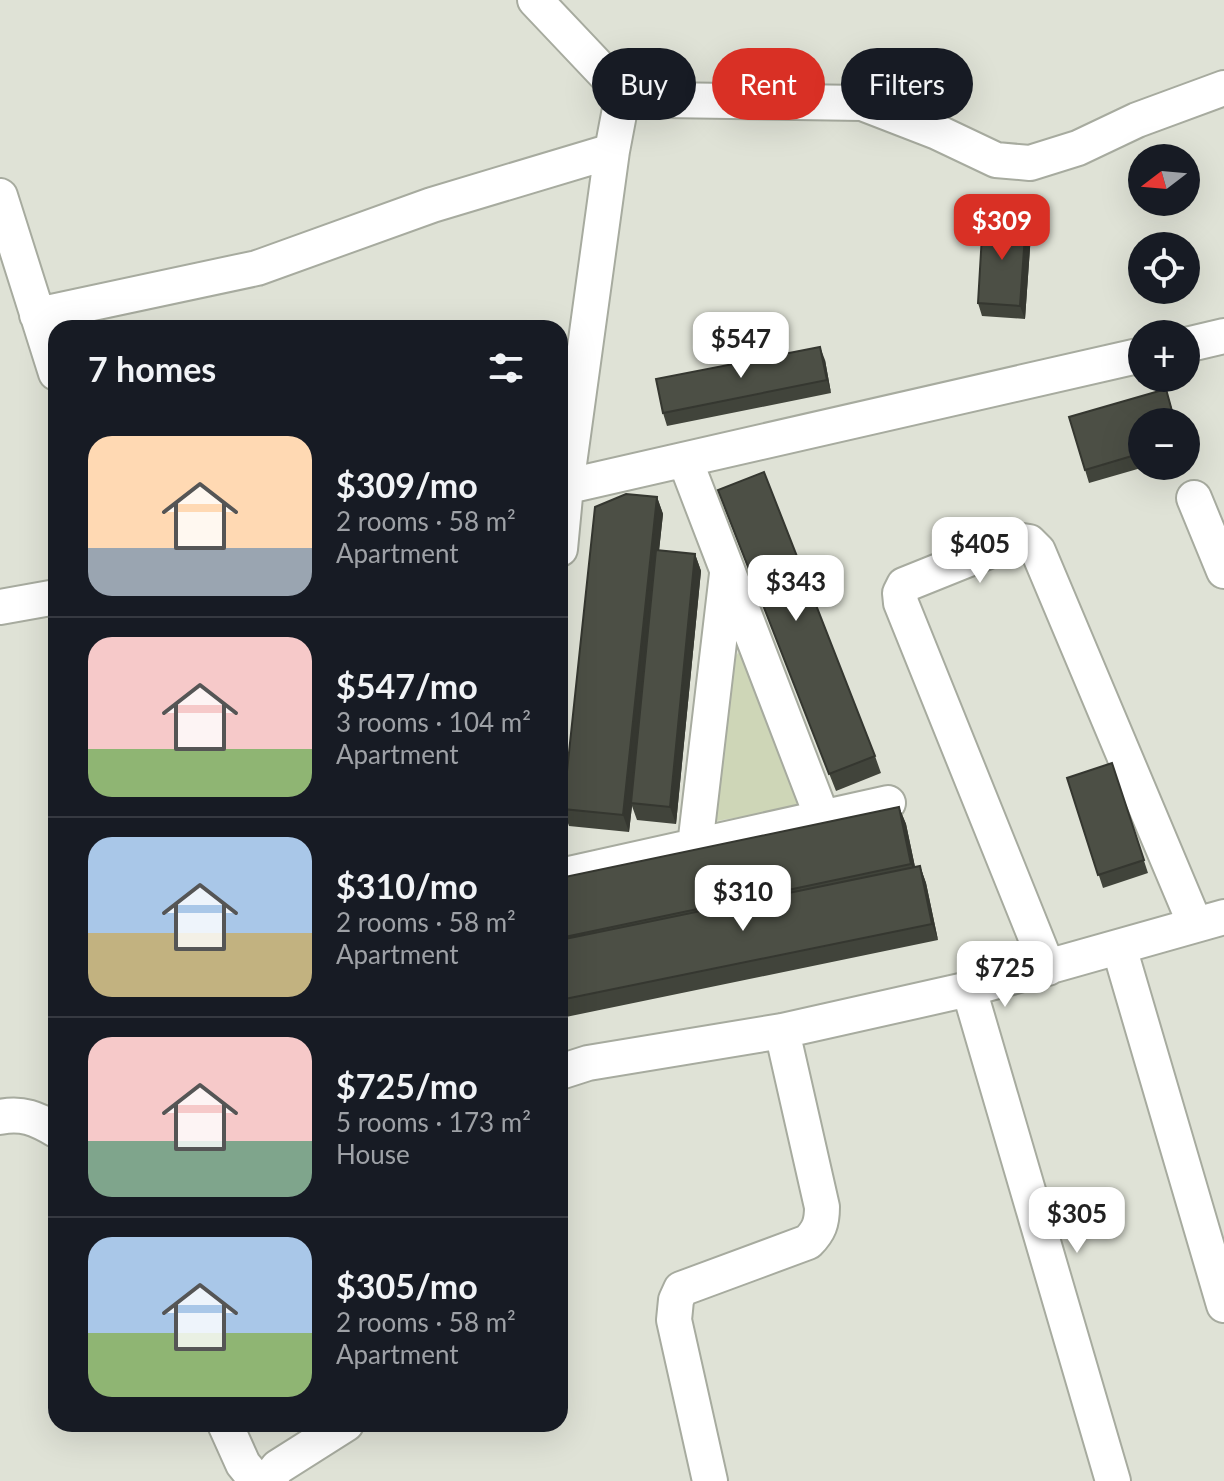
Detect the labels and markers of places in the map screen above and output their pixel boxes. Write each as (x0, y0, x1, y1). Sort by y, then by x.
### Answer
pin: $309 (955, 194, 1049, 262)
pin: $547 (694, 312, 788, 380)
pin: $405 (933, 517, 1027, 585)
pin: $343 (749, 555, 843, 623)
pin: $310 (696, 865, 790, 933)
pin: $725 (958, 941, 1052, 1009)
pin: $305 (1030, 1187, 1124, 1255)

